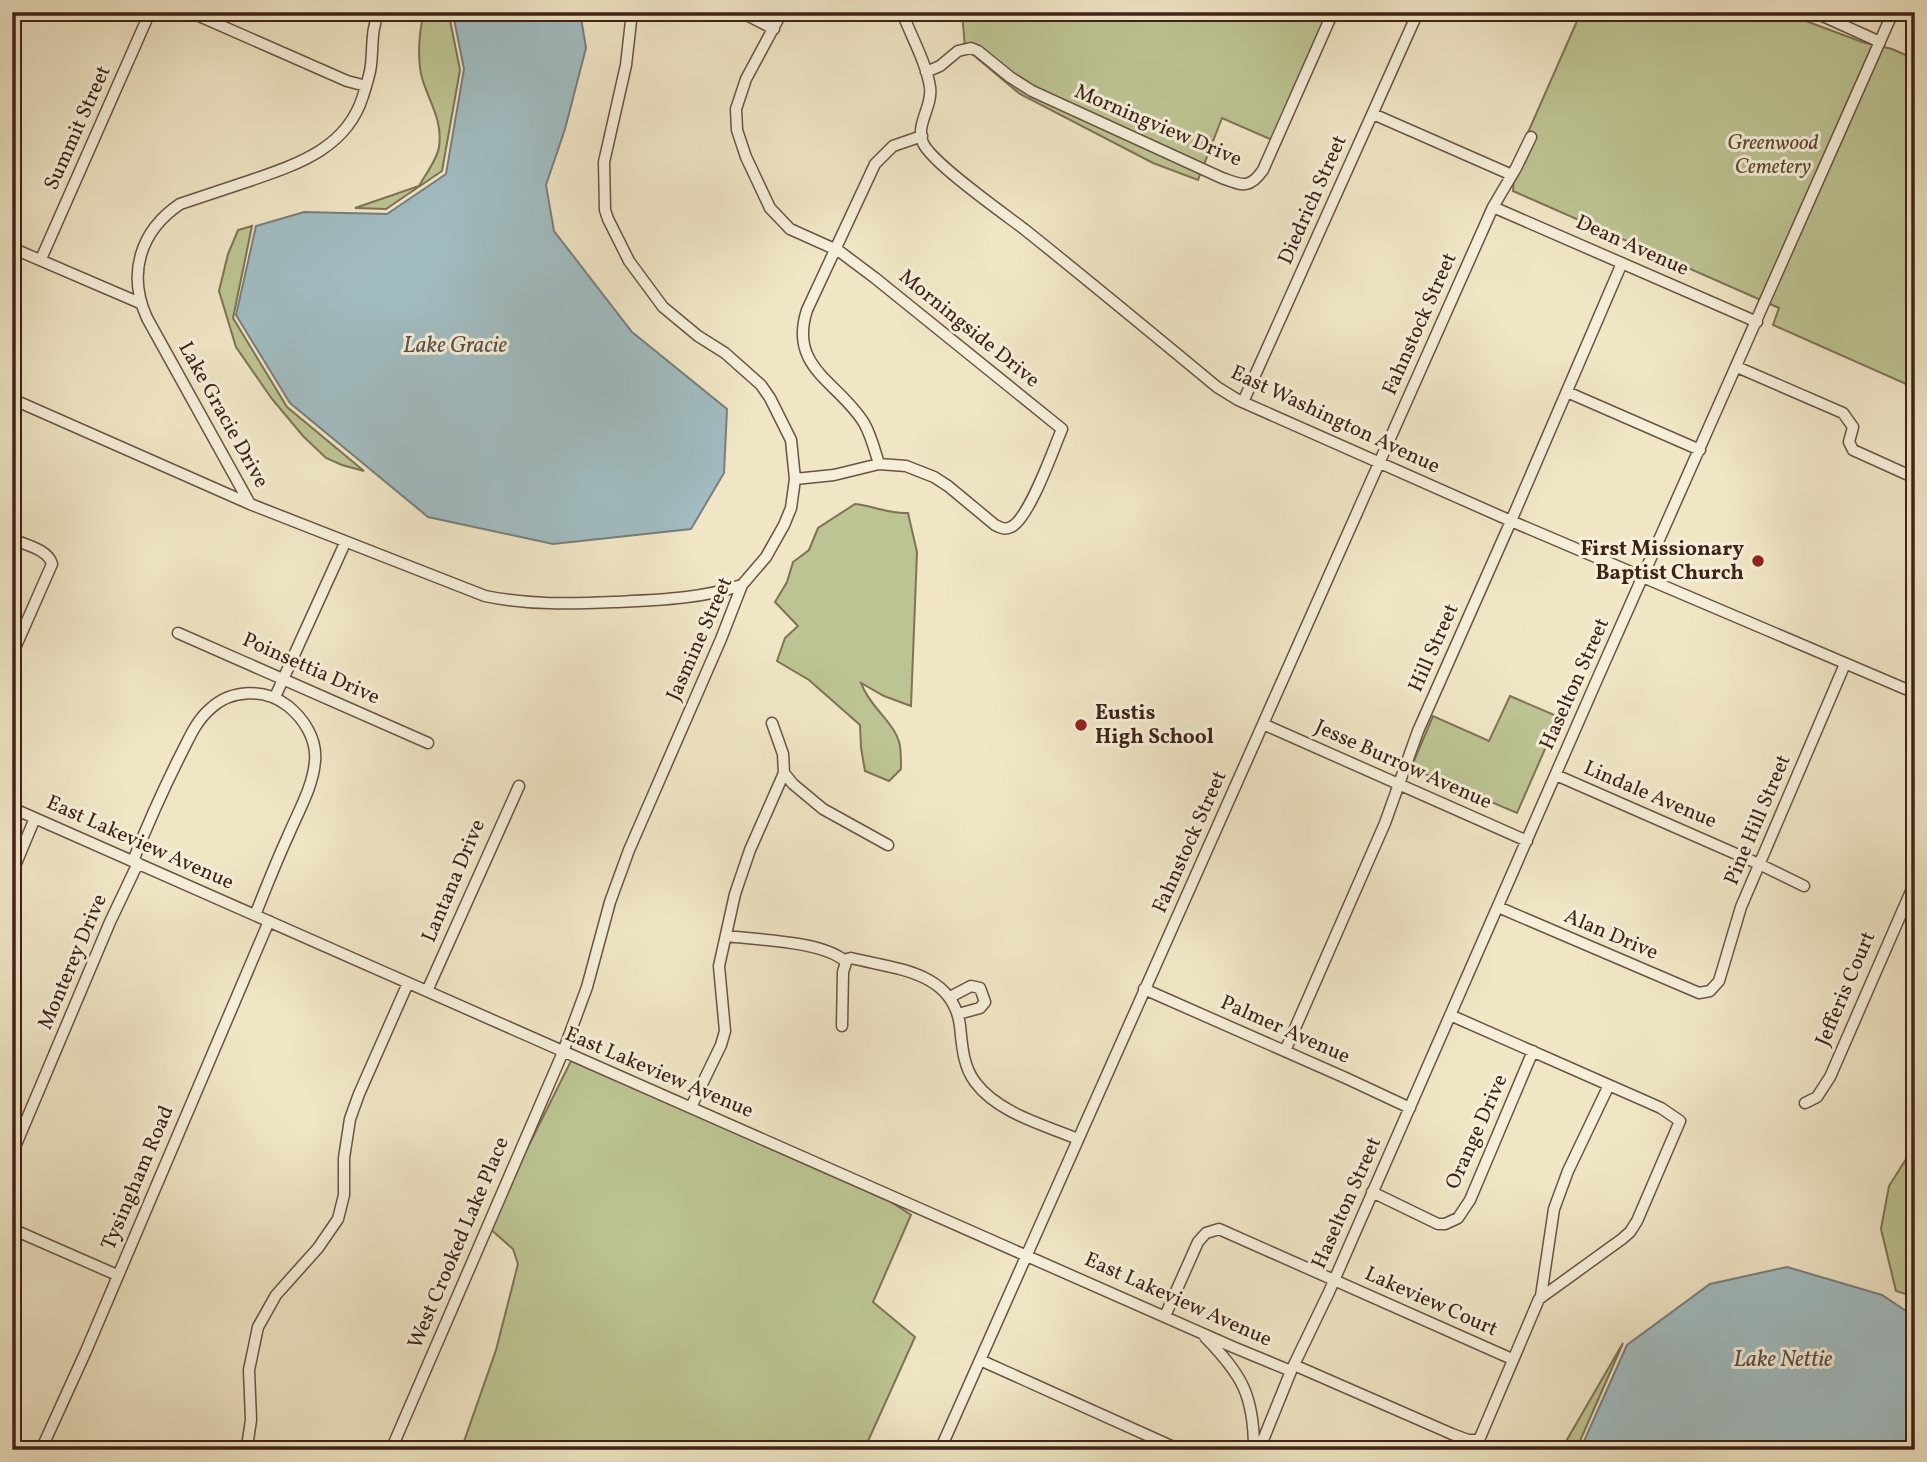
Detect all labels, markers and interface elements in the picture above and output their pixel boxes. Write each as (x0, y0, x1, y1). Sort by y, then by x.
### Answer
street label: Summit Street (38, 61, 118, 195)
street label: Morningview Drive (1070, 78, 1246, 174)
park label: Greenwood Cemetery (1727, 129, 1819, 182)
street label: Diedrich Street (1271, 131, 1355, 269)
street label: Dean Avenue (1571, 208, 1693, 284)
street label: Fahnstock Street (1376, 248, 1464, 400)
street label: Morningside Drive (892, 263, 1046, 395)
water label: Lake Gracie (403, 330, 507, 362)
street label: Lake Gracie Drive (171, 337, 275, 493)
street label: East Washington Avenue (1226, 359, 1444, 481)
place label: First Missionary Baptist Church (1580, 535, 1744, 588)
marker: First Missionary Baptist Church (1750, 553, 1766, 569)
street label: Jasmine Street (660, 572, 740, 706)
street label: Hill Street (1402, 599, 1466, 697)
street label: Haselton Street (1533, 613, 1617, 755)
street label: Poinsettia Drive (238, 626, 384, 712)
place label: Eustis High School (1095, 699, 1214, 752)
street label: Jesse Burrow Avenue (1310, 713, 1496, 817)
marker: Eustis High School (1073, 717, 1089, 733)
street label: Pine Hill Street (1717, 750, 1799, 890)
street label: Lindale Avenue (1579, 754, 1721, 836)
street label: Fahnstock Street (1146, 766, 1234, 918)
street label: East Lakeview Avenue (42, 789, 238, 897)
street label: Lantana Drive (415, 815, 493, 947)
street label: Monterey Drive (31, 890, 115, 1034)
street label: Alan Drive (1560, 902, 1663, 968)
street label: Jefferis Court (1809, 927, 1883, 1051)
street label: Palmer Avenue (1216, 988, 1355, 1072)
street label: East Lakeview Avenue (560, 1020, 758, 1126)
street label: Orange Drive (1439, 1070, 1515, 1194)
street label: Tysingham Road (94, 1101, 182, 1255)
street label: Haselton Street (1305, 1132, 1389, 1274)
street label: West Crooked Lake Place (401, 1133, 517, 1353)
street label: East Lakeview Avenue (1080, 1246, 1276, 1354)
street label: Lakeview Court (1360, 1260, 1502, 1344)
water label: Lake Nettie (1734, 1344, 1833, 1376)

